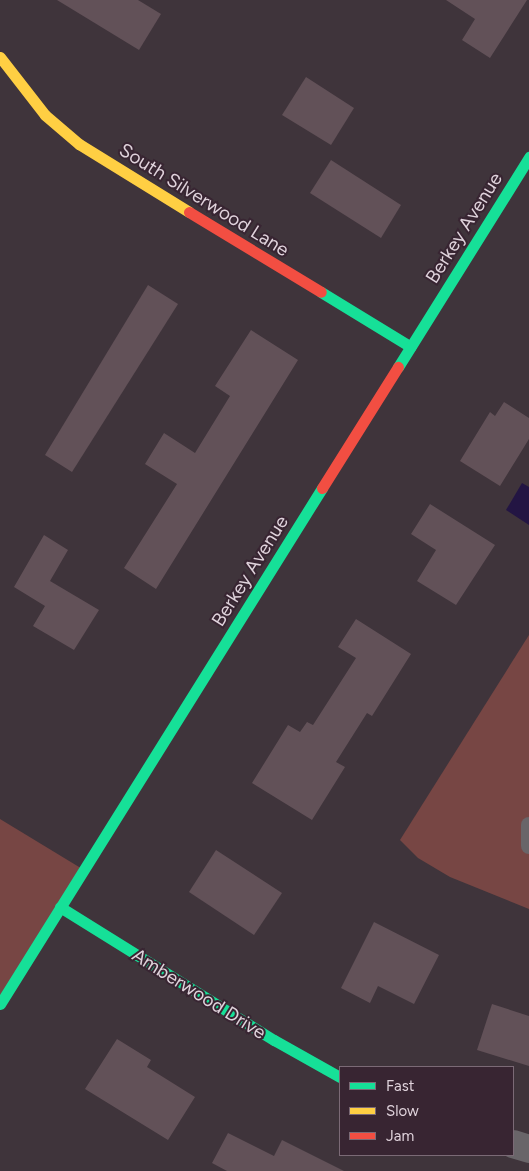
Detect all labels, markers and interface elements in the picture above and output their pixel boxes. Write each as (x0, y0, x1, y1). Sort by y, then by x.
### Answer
street label: South Silverwood Lane (115, 139, 293, 261)
street label: Berkey Avenue (421, 168, 507, 288)
street label: Berkey Avenue (207, 511, 293, 631)
street label: Amberwood Drive (128, 944, 270, 1044)
legend (339, 1066, 514, 1156)
text: Fast (386, 1077, 414, 1095)
text: Slow (386, 1102, 419, 1120)
text: Jam (386, 1127, 414, 1145)

